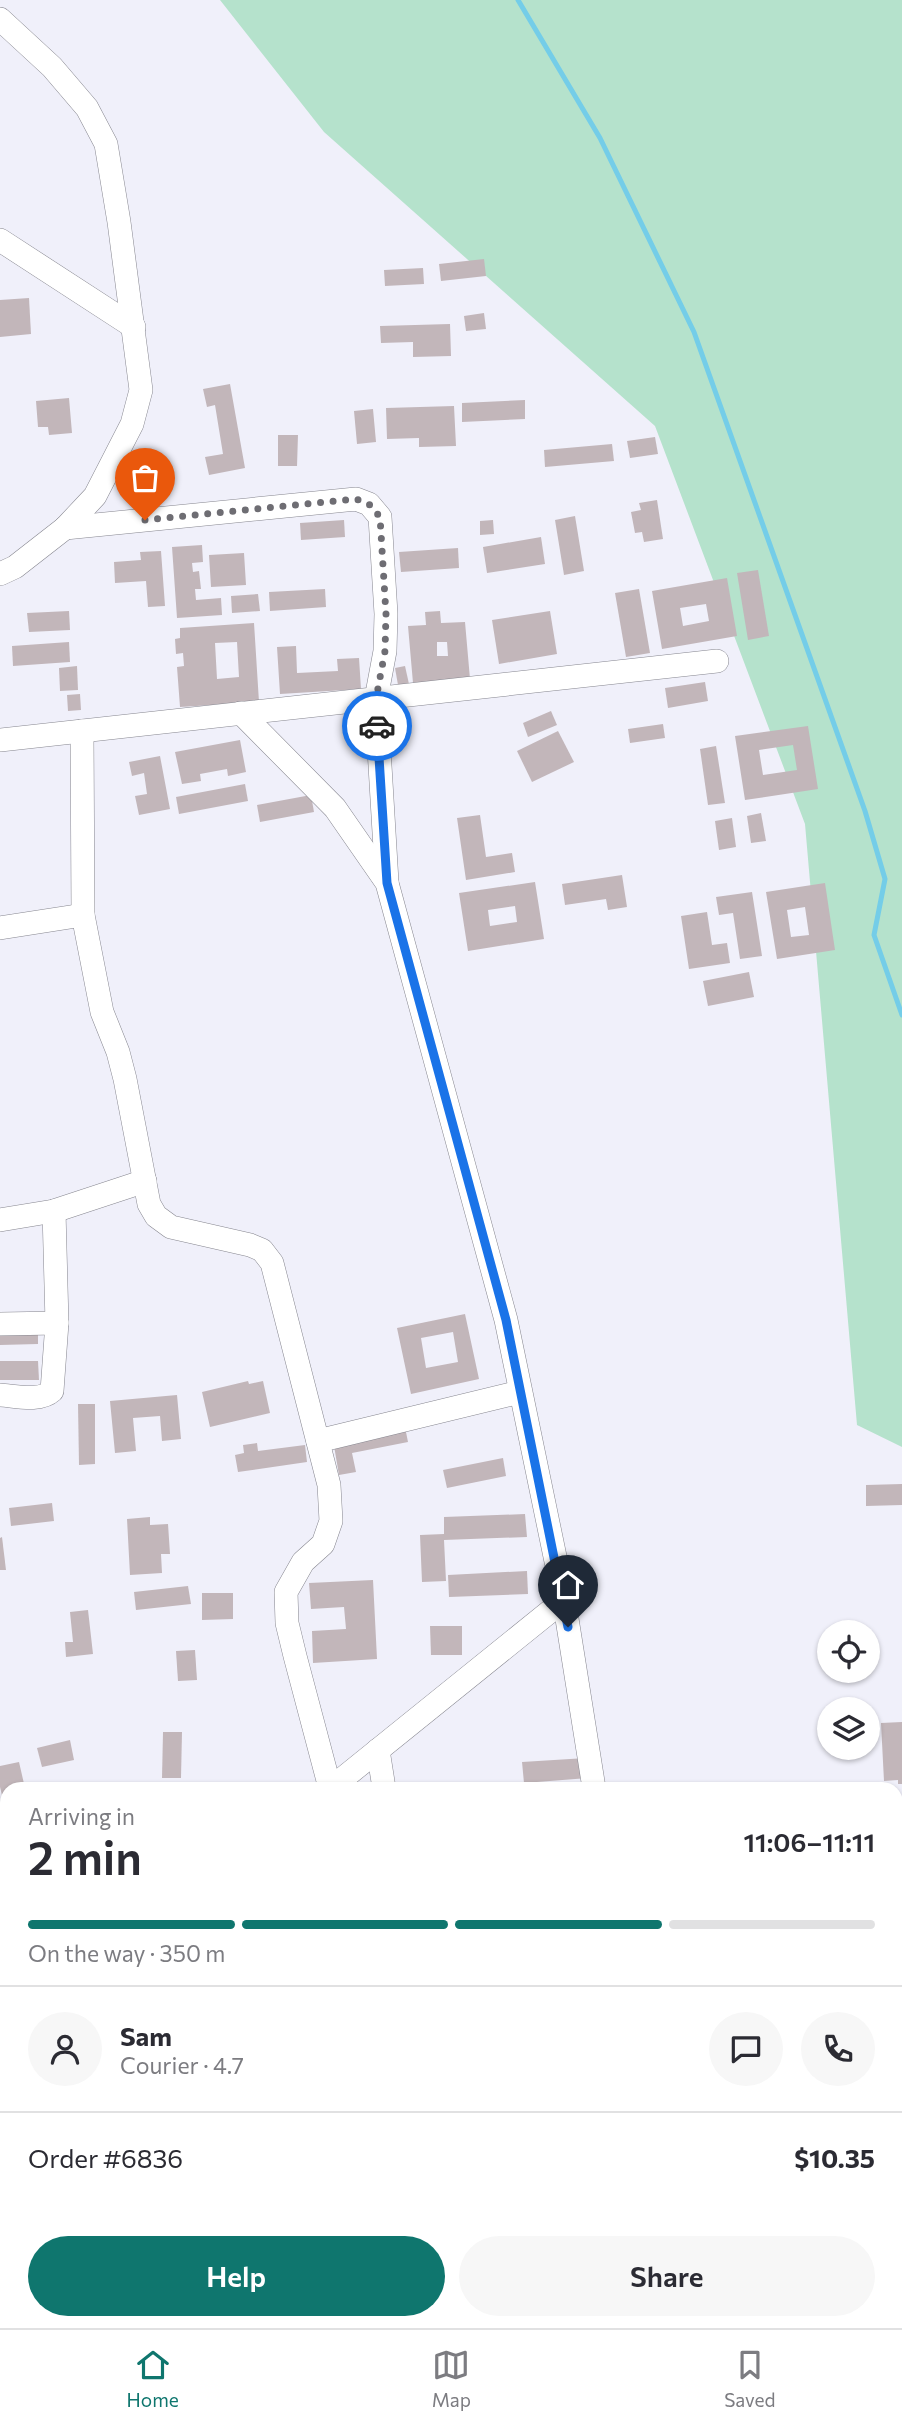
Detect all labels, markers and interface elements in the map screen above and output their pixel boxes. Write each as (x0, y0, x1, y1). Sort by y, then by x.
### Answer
pin (115, 448, 175, 520)
icon: bag (126, 459, 164, 497)
courier (342, 691, 412, 761)
icon: car (358, 707, 396, 745)
pin (538, 1555, 598, 1627)
icon: home (549, 1566, 587, 1604)
map controls (817, 1620, 880, 1760)
button: locate (817, 1620, 880, 1683)
button: layers (817, 1697, 880, 1760)
text: Arriving in (28, 1802, 135, 1830)
text: 11:06–11:11 (744, 1826, 875, 1857)
text: 2 min (28, 1828, 142, 1884)
text: On the way · 350 m (28, 1939, 225, 1967)
button: person (28, 2012, 102, 2086)
button: chat (709, 2012, 783, 2086)
button: phone (801, 2012, 875, 2086)
text: Sam (120, 2020, 172, 2051)
text: Courier · 4.7 (120, 2051, 244, 2079)
text: Order #6836 (28, 2142, 183, 2173)
text: $10.35 (794, 2142, 875, 2173)
button: Help (28, 2236, 445, 2316)
button: Share (459, 2236, 875, 2316)
tab: Home (127, 2346, 179, 2411)
tab: Map (432, 2346, 471, 2411)
tab: Saved (724, 2346, 775, 2411)

